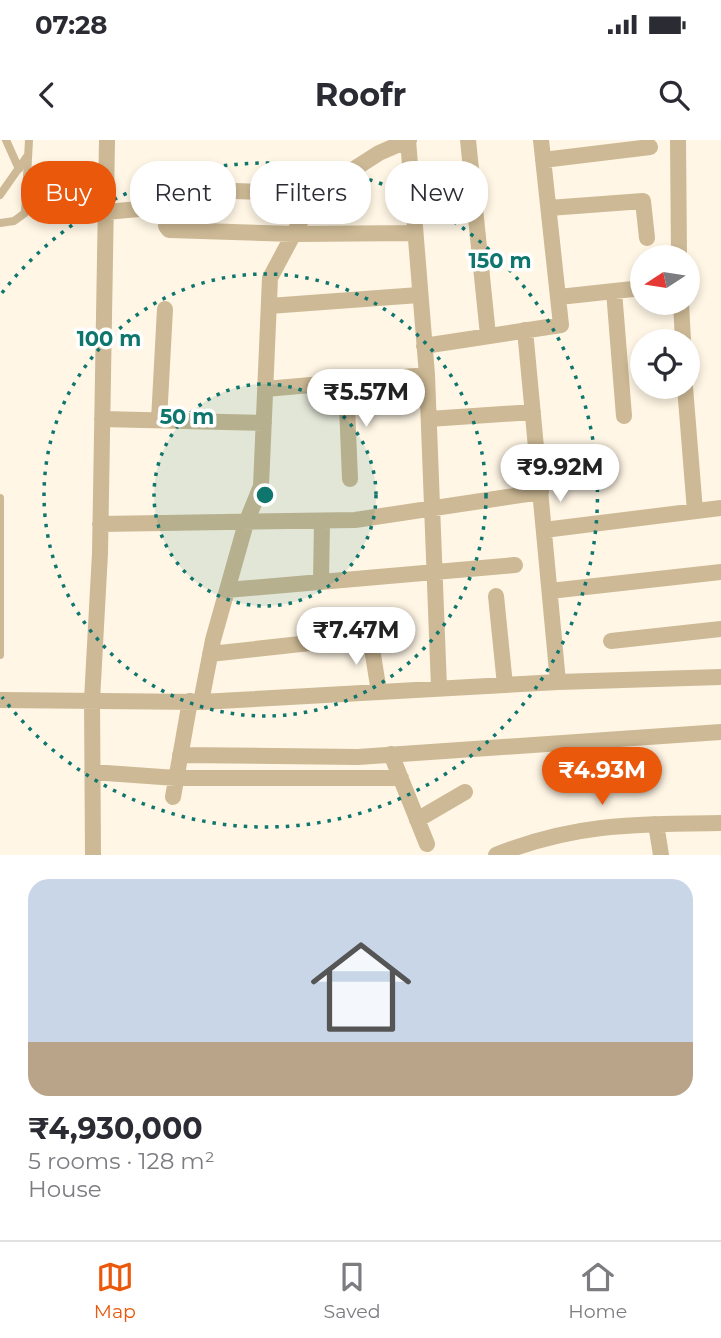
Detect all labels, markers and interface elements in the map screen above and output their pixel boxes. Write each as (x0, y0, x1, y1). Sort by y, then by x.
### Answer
text: 07:28 (35, 9, 107, 41)
text: Roofr (315, 75, 406, 114)
icon: back (28, 76, 66, 114)
icon: search (655, 76, 693, 114)
chip: Buy (21, 161, 116, 224)
chip: Rent (130, 161, 236, 224)
chip: Filters (250, 161, 371, 224)
chip: New (385, 161, 488, 224)
north arrow (630, 245, 700, 315)
map controls (630, 245, 700, 399)
text: 150 m (469, 248, 531, 273)
text: 100 m (77, 326, 141, 351)
button: locate (630, 329, 700, 399)
pin: ₹5.57M (309, 370, 423, 429)
text: ₹5.57M (323, 378, 409, 406)
text: 50 m (160, 404, 214, 429)
pin: ₹9.92M (503, 444, 617, 504)
text: ₹9.92M (516, 453, 604, 481)
centre of rings (253, 483, 277, 507)
pin: ₹7.47M (299, 608, 413, 667)
text: ₹7.47M (312, 616, 400, 644)
pin: ₹4.93M (545, 748, 659, 807)
text: ₹4.93M (558, 756, 646, 784)
icon: home (298, 924, 424, 1050)
text: ₹4,930,000 (28, 1110, 203, 1147)
text: 5 rooms · 128 m² (28, 1147, 215, 1175)
text: House (28, 1175, 102, 1203)
tab: Map (94, 1258, 136, 1323)
tab: Saved (324, 1258, 381, 1323)
tab: Home (568, 1258, 627, 1323)

